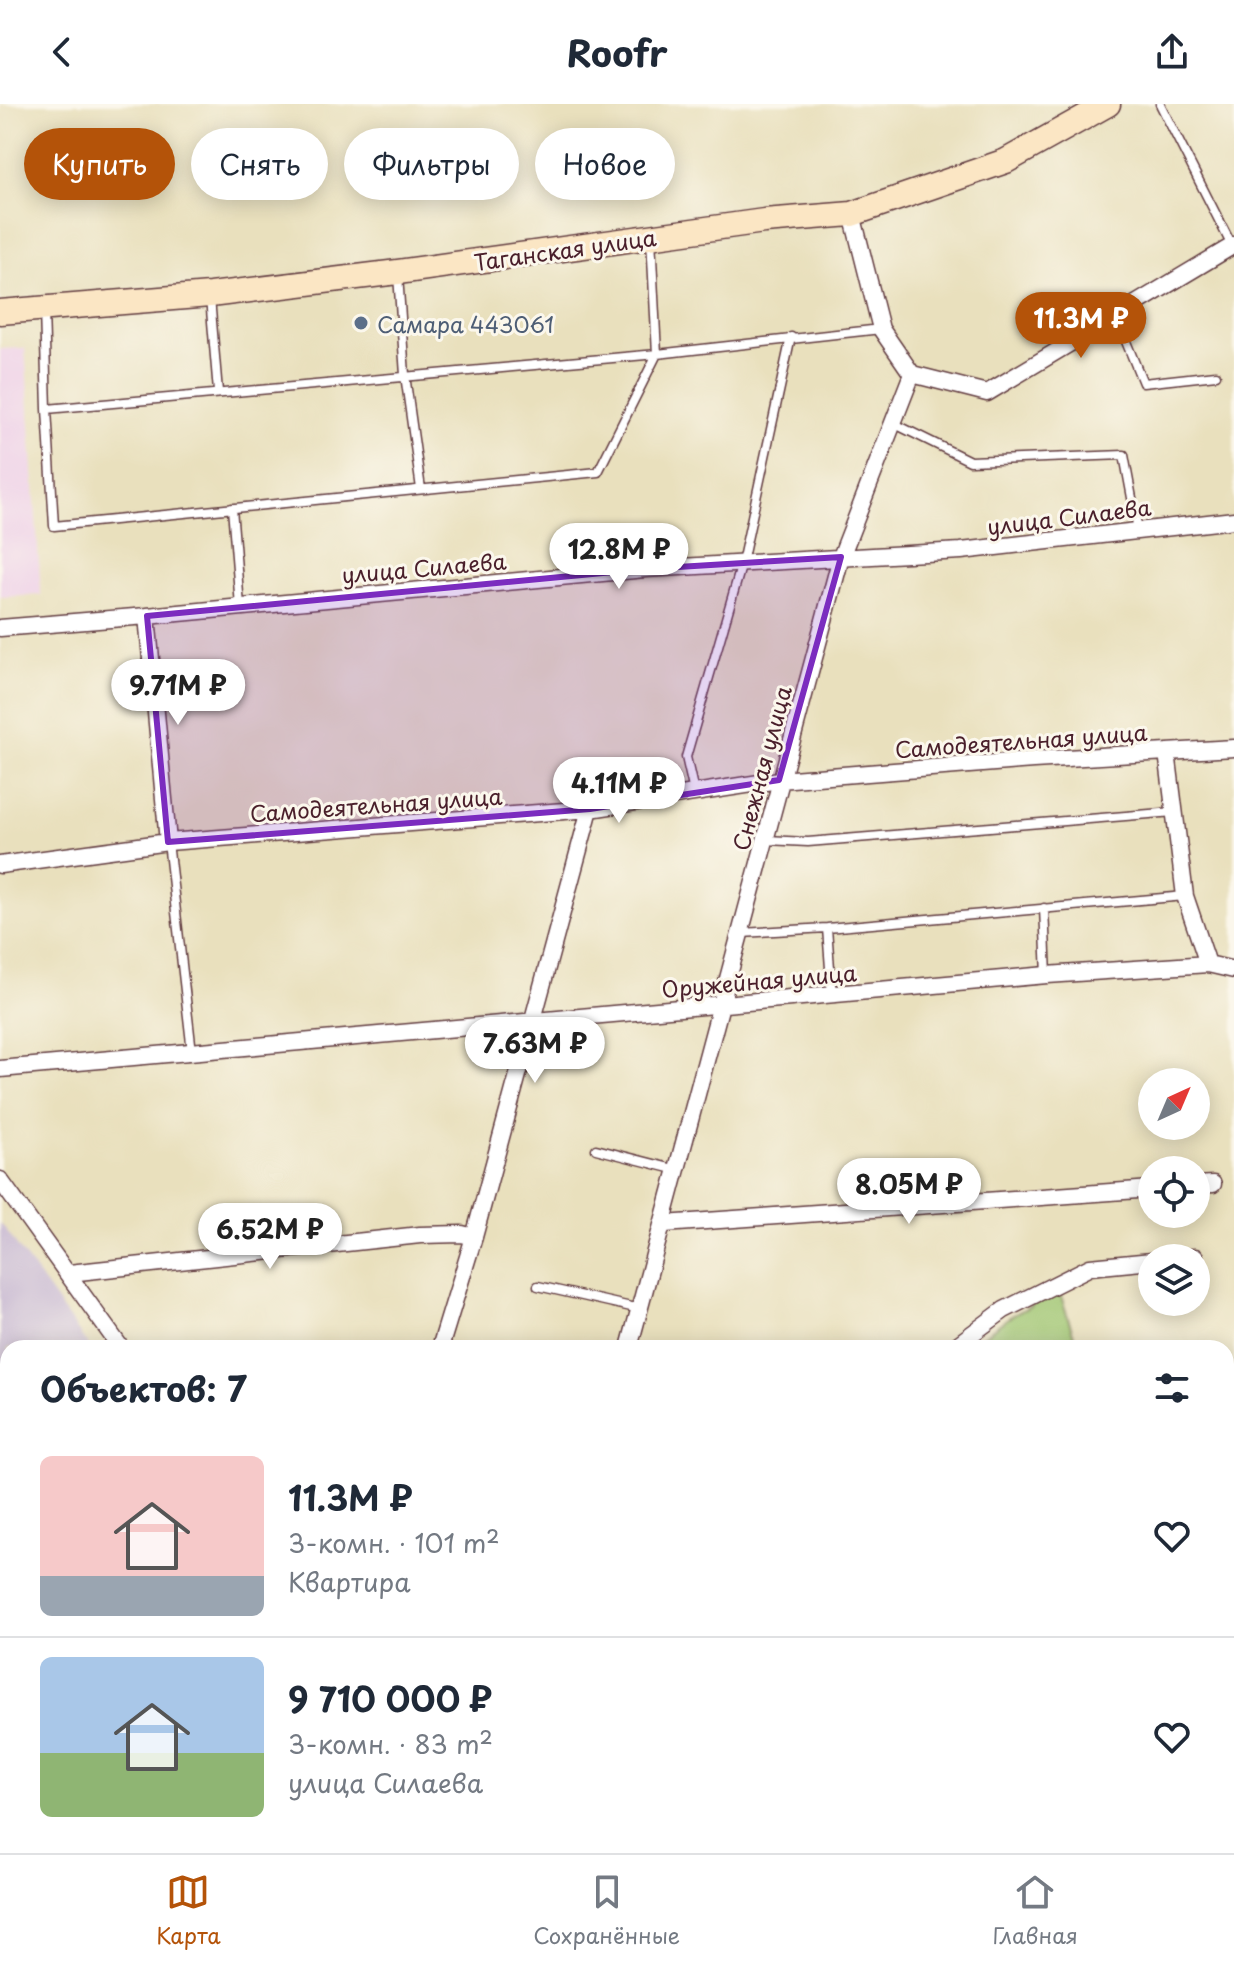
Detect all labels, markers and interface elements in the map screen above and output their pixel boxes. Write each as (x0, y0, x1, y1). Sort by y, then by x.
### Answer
text: Roofr (566, 25, 668, 79)
icon: back (40, 30, 84, 74)
icon: share (1150, 30, 1194, 74)
chip: Купить (24, 128, 175, 200)
chip: Снять (191, 128, 328, 200)
chip: Фильтры (344, 128, 519, 200)
chip: Новое (535, 128, 675, 200)
street label: Таганская улица (472, 220, 658, 278)
pin: 11.3M ₽ (1007, 292, 1155, 360)
text: 11.3M ₽ (1033, 298, 1129, 337)
place label: Самара 443061 (377, 307, 554, 340)
marker: Самара 443061 (352, 314, 370, 332)
street label: улица Силаева (985, 490, 1153, 542)
pin: 12.8M ₽ (545, 523, 693, 591)
text: 12.8M ₽ (567, 529, 671, 568)
street label: улица Силаева (340, 543, 508, 591)
pin: 9.71M ₽ (104, 659, 252, 727)
text: 9.71M ₽ (129, 665, 227, 704)
street label: Снежная улица (723, 682, 799, 854)
street label: Самодеятельная улица (894, 715, 1149, 765)
pin: 4.11M ₽ (545, 757, 693, 825)
text: 4.11M ₽ (571, 763, 667, 802)
street label: Самодеятельная улица (249, 779, 504, 829)
street label: Оружейная улица (660, 955, 858, 1005)
pin: 7.63M ₽ (461, 1017, 609, 1085)
text: 7.63M ₽ (483, 1023, 587, 1062)
north arrow (1138, 1068, 1210, 1140)
map controls (1138, 1068, 1210, 1316)
button: locate (1138, 1156, 1210, 1228)
pin: 8.05M ₽ (835, 1158, 983, 1226)
text: 8.05M ₽ (855, 1164, 963, 1203)
pin: 6.52M ₽ (196, 1203, 344, 1271)
text: 6.52M ₽ (216, 1209, 324, 1248)
button: layers (1138, 1244, 1210, 1316)
text: Объектов: 7 (40, 1362, 247, 1414)
icon: filters (1150, 1366, 1194, 1410)
text: 11.3M ₽ (288, 1471, 413, 1523)
icon: home (104, 1488, 200, 1584)
icon: heart (1150, 1514, 1194, 1558)
text: 3-комн. · 101 m² (288, 1523, 500, 1562)
text: Квартира (288, 1562, 411, 1601)
text: 9 710 000 ₽ (288, 1672, 492, 1724)
icon: home (104, 1689, 200, 1785)
icon: heart (1150, 1715, 1194, 1759)
text: 3-комн. · 83 m² (288, 1724, 493, 1763)
text: улица Силаева (288, 1763, 483, 1802)
tab: Карта (156, 1870, 221, 1951)
tab: Сохранённые (533, 1870, 680, 1951)
tab: Главная (993, 1870, 1078, 1951)

